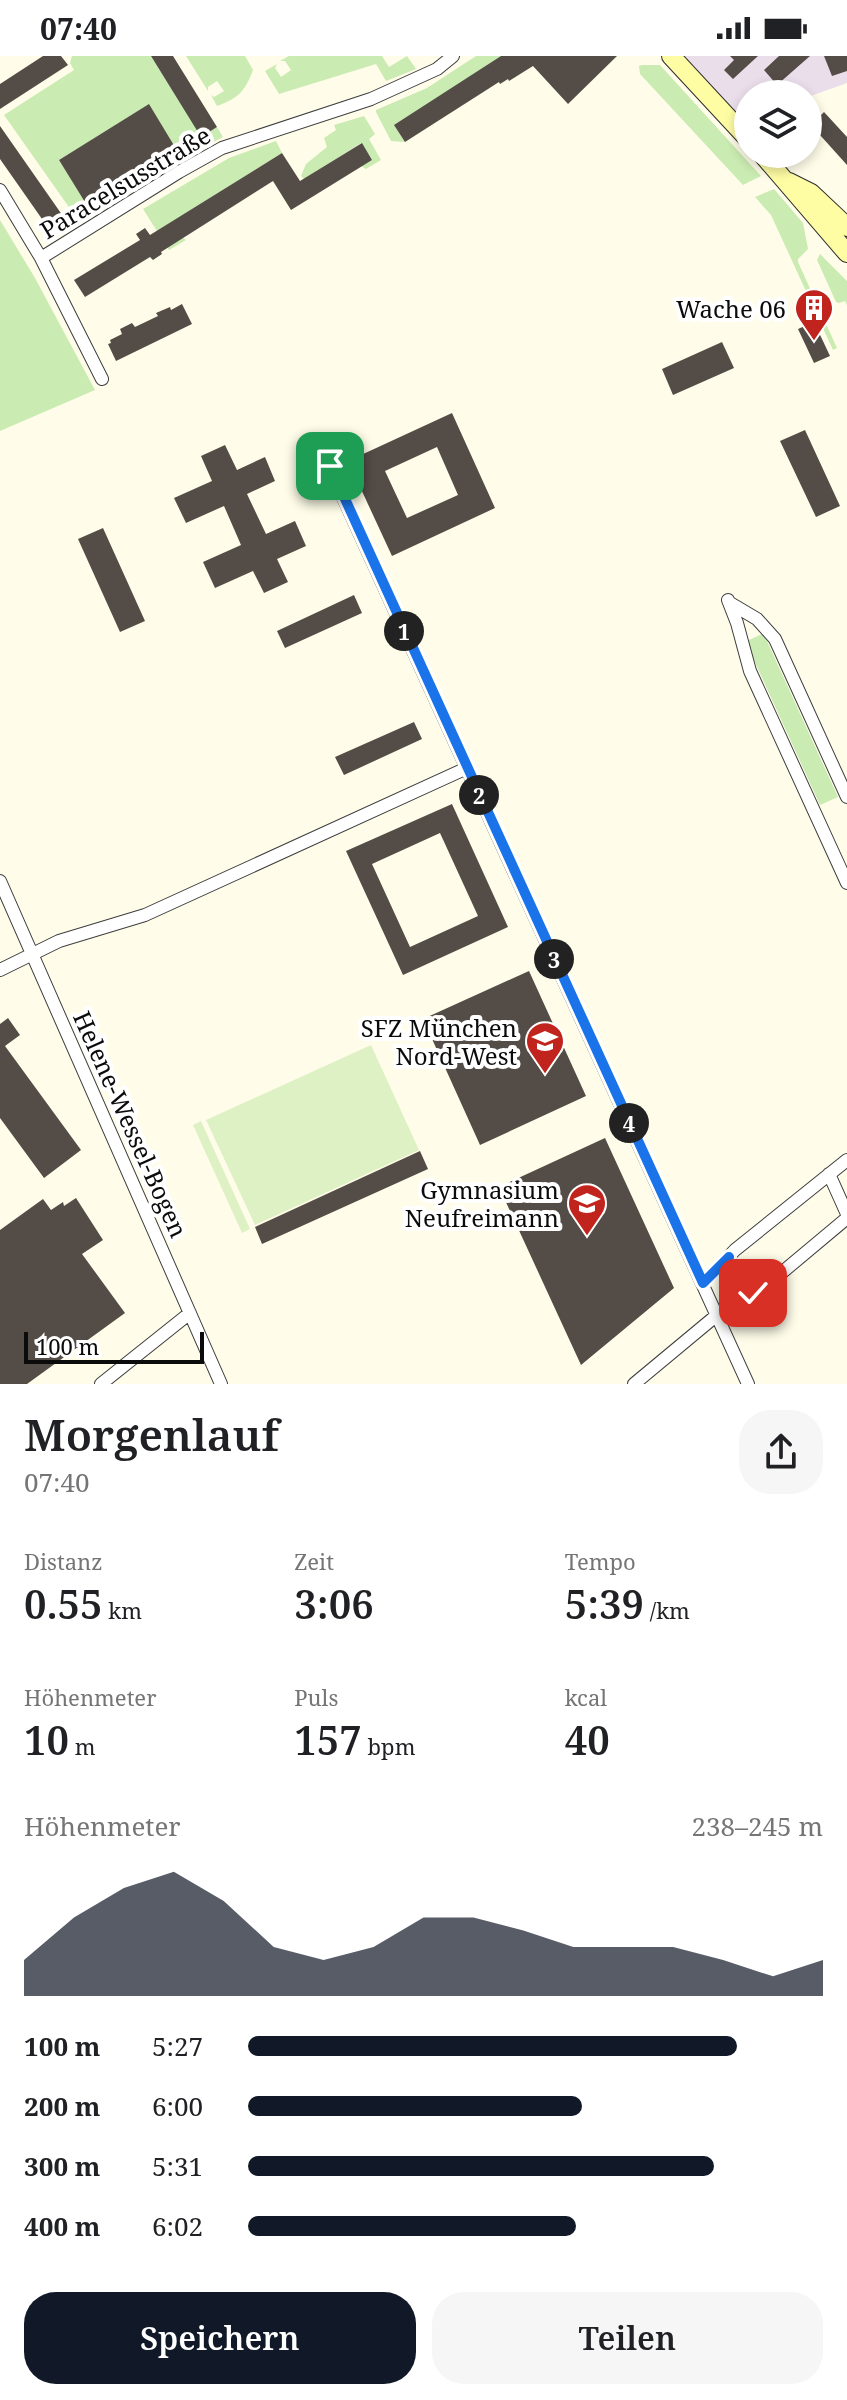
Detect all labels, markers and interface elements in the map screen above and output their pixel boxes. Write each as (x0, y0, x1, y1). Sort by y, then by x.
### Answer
text: 07:40 (40, 8, 117, 49)
map controls (734, 80, 822, 168)
button: layers (734, 80, 822, 168)
street label: Paracelsusstraße (34, 118, 216, 246)
building icon: Wache 06 (793, 287, 835, 342)
place label: Wache 06 (676, 292, 786, 325)
pin (296, 432, 364, 500)
icon: arrive (308, 444, 352, 488)
pin: 1 (384, 611, 424, 651)
text: 1 (398, 616, 410, 646)
pin: 2 (459, 775, 499, 815)
text: 2 (473, 780, 485, 810)
pin: 3 (534, 939, 574, 979)
text: 3 (548, 944, 560, 974)
street label: Helene-Wessel-Bogen (66, 1006, 196, 1242)
place label: SFZ München Nord-West (361, 1011, 517, 1072)
school or university icon: SFZ München Nord-West (524, 1020, 566, 1075)
pin: 4 (609, 1103, 649, 1143)
text: 4 (623, 1108, 635, 1138)
place label: Gymnasium Neufreimann (405, 1173, 559, 1234)
school or university icon: Gymnasium Neufreimann (566, 1182, 608, 1237)
pin (719, 1259, 787, 1327)
icon: check (731, 1271, 775, 1315)
scale bar (24, 1328, 204, 1364)
text: 100 m (36, 1331, 99, 1361)
text: Morgenlauf (24, 1404, 279, 1464)
button: share (739, 1410, 823, 1494)
text: 07:40 (24, 1464, 90, 1500)
text: Distanz (24, 1546, 103, 1576)
text: Zeit (294, 1546, 334, 1576)
text: Tempo (565, 1546, 636, 1576)
text: 0.55 (24, 1576, 103, 1631)
text: 3:06 (294, 1576, 374, 1631)
text: 5:39 (565, 1576, 644, 1631)
text: km (103, 1595, 142, 1625)
text: /km (644, 1595, 690, 1625)
text: Höhenmeter (24, 1682, 157, 1712)
text: Puls (294, 1682, 338, 1712)
text: kcal (565, 1682, 607, 1712)
text: 10 (24, 1712, 69, 1767)
text: 157 (294, 1712, 362, 1767)
text: 40 (565, 1712, 610, 1767)
text: m (69, 1731, 96, 1761)
text: bpm (362, 1731, 415, 1761)
text: Höhenmeter (24, 1808, 181, 1844)
text: 238–245 m (691, 1808, 823, 1844)
text: 100 m (24, 2028, 100, 2064)
text: 5:27 (152, 2028, 203, 2064)
text: 200 m (24, 2088, 100, 2124)
text: 6:00 (152, 2088, 203, 2124)
text: 300 m (24, 2148, 100, 2184)
text: 5:31 (152, 2148, 203, 2184)
text: 400 m (24, 2208, 100, 2244)
text: 6:02 (152, 2208, 203, 2244)
button: Speichern (24, 2292, 416, 2384)
button: Teilen (432, 2292, 823, 2384)

